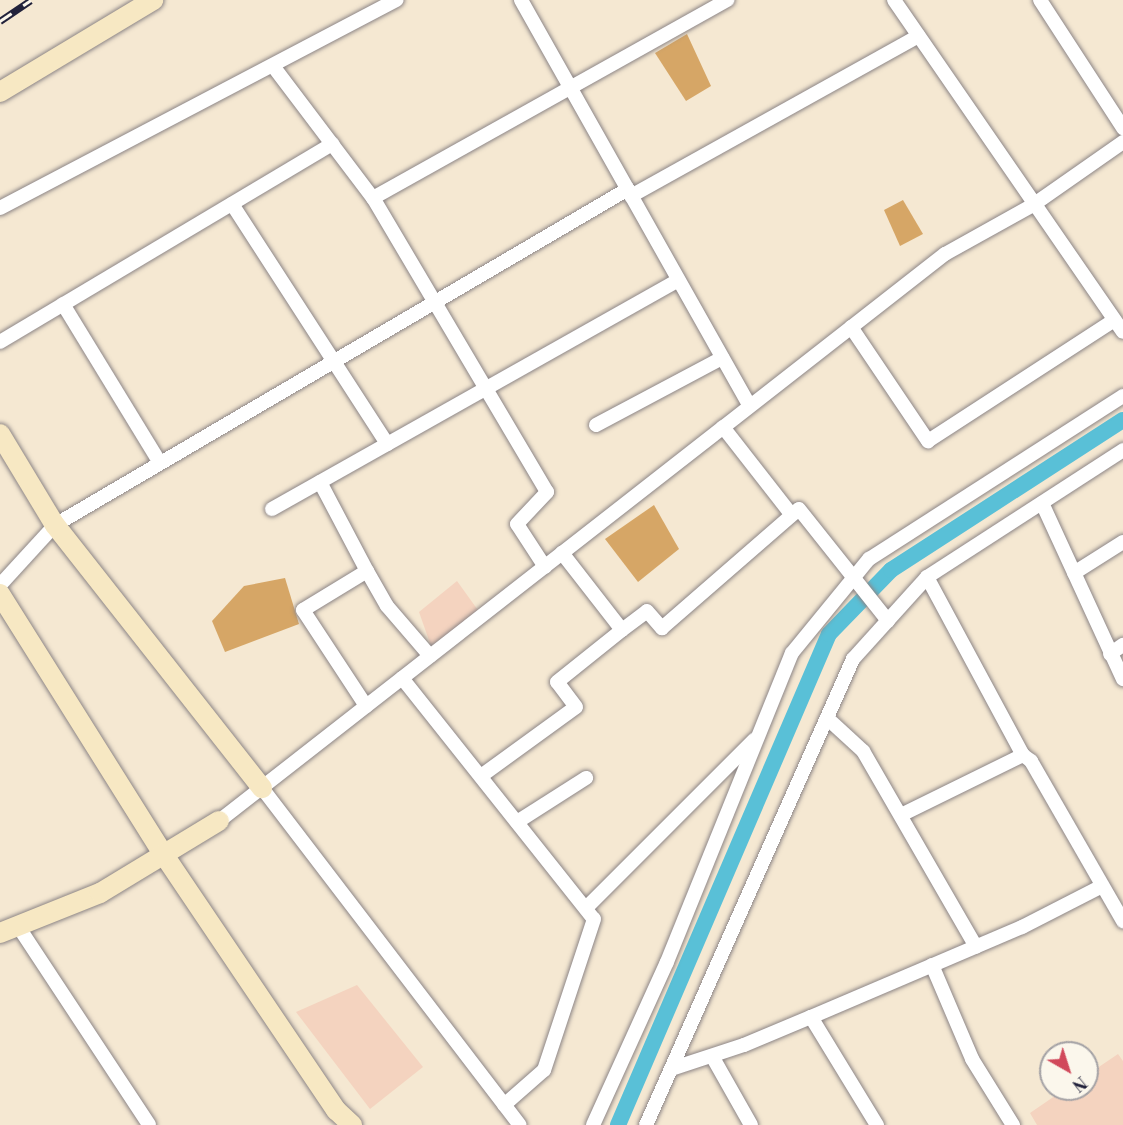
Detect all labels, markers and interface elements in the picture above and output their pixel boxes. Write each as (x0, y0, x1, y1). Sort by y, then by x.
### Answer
north arrow (1039, 1041, 1099, 1101)
text: N (1068, 1072, 1090, 1095)

